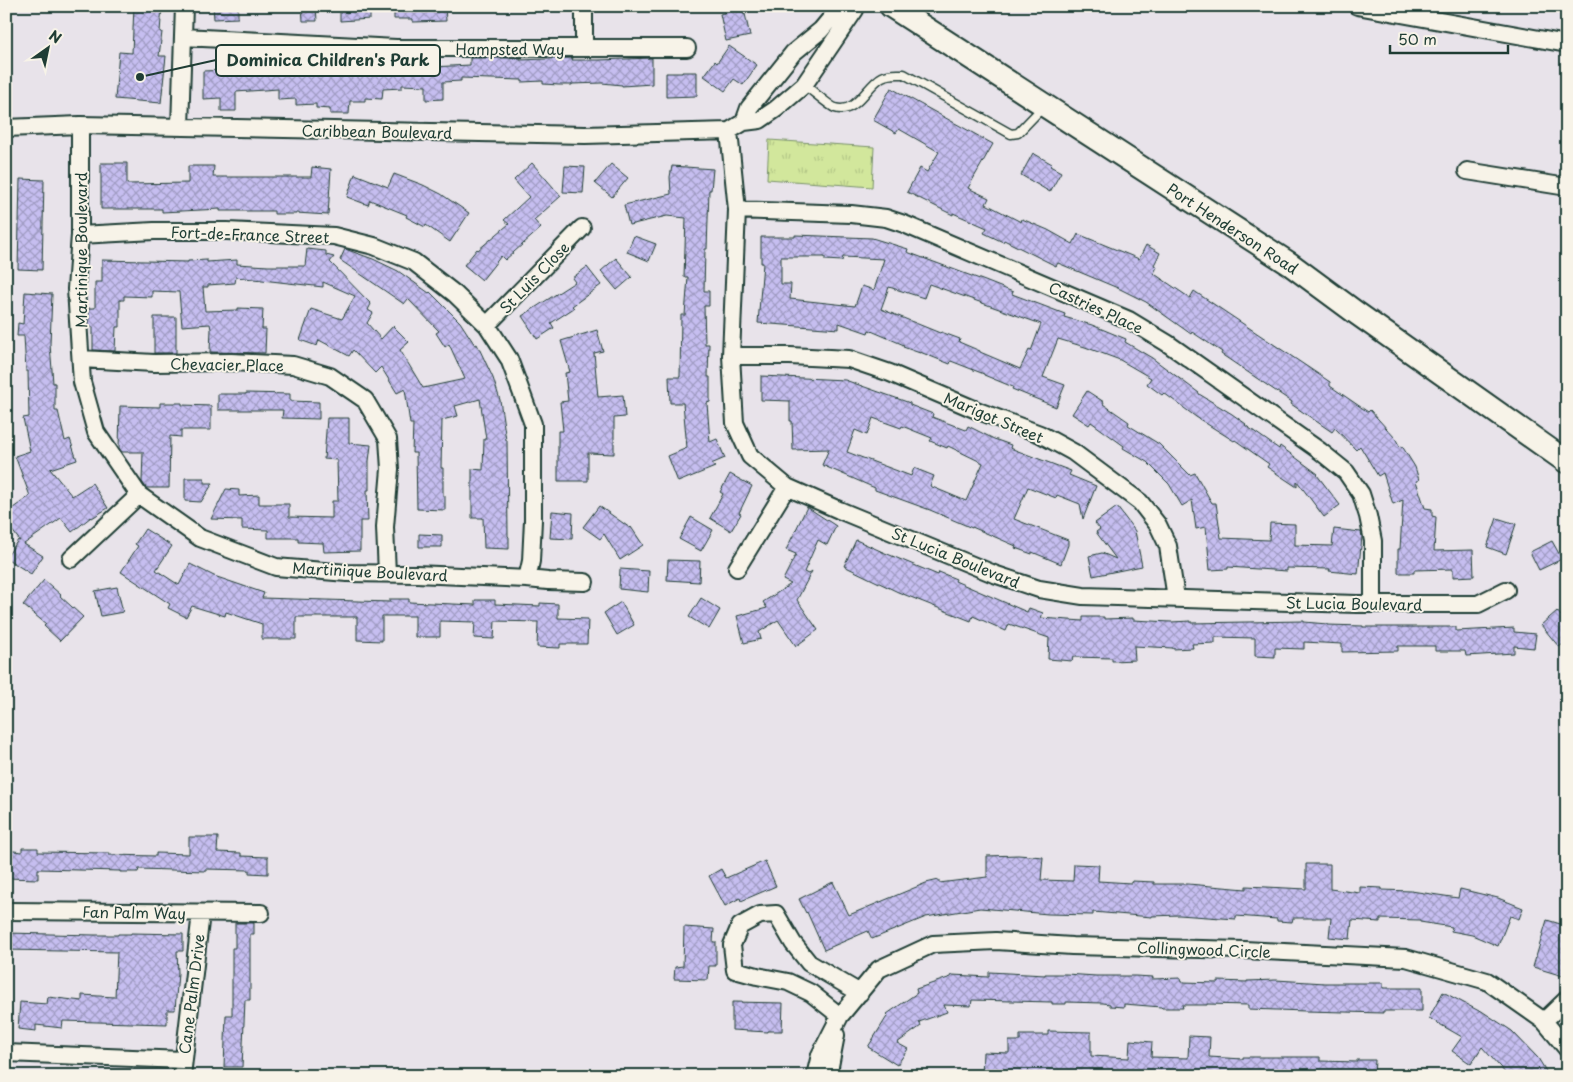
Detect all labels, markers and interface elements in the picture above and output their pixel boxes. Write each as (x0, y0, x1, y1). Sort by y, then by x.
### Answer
north arrow (22, 22, 72, 72)
scale bar (1390, 22, 1508, 54)
text: N (45, 25, 66, 49)
text: 50 m (1398, 27, 1437, 50)
street label: Hampsted Way (455, 37, 565, 60)
callout: Dominica Children's Park (216, 45, 440, 76)
text: Dominica Children's Park (227, 47, 430, 71)
street label: Caribbean Boulevard (302, 118, 452, 144)
street label: Martinique Boulevard (69, 172, 92, 328)
street label: Port Henderson Road (1163, 177, 1303, 279)
street label: Fort-de-France Street (170, 220, 330, 248)
street label: St Luis Close (494, 236, 574, 318)
street label: Castries Place (1045, 275, 1147, 339)
street label: Chevacier Place (170, 352, 284, 376)
street label: Marigot Street (941, 386, 1047, 448)
street label: St Lucia Boulevard (888, 521, 1024, 593)
street label: Martinique Boulevard (292, 555, 448, 587)
street label: St Lucia Boulevard (1286, 590, 1422, 616)
street label: Fan Palm Way (82, 900, 186, 924)
street label: Cane Palm Drive (172, 932, 210, 1055)
street label: Collingwood Circle (1137, 935, 1271, 963)

